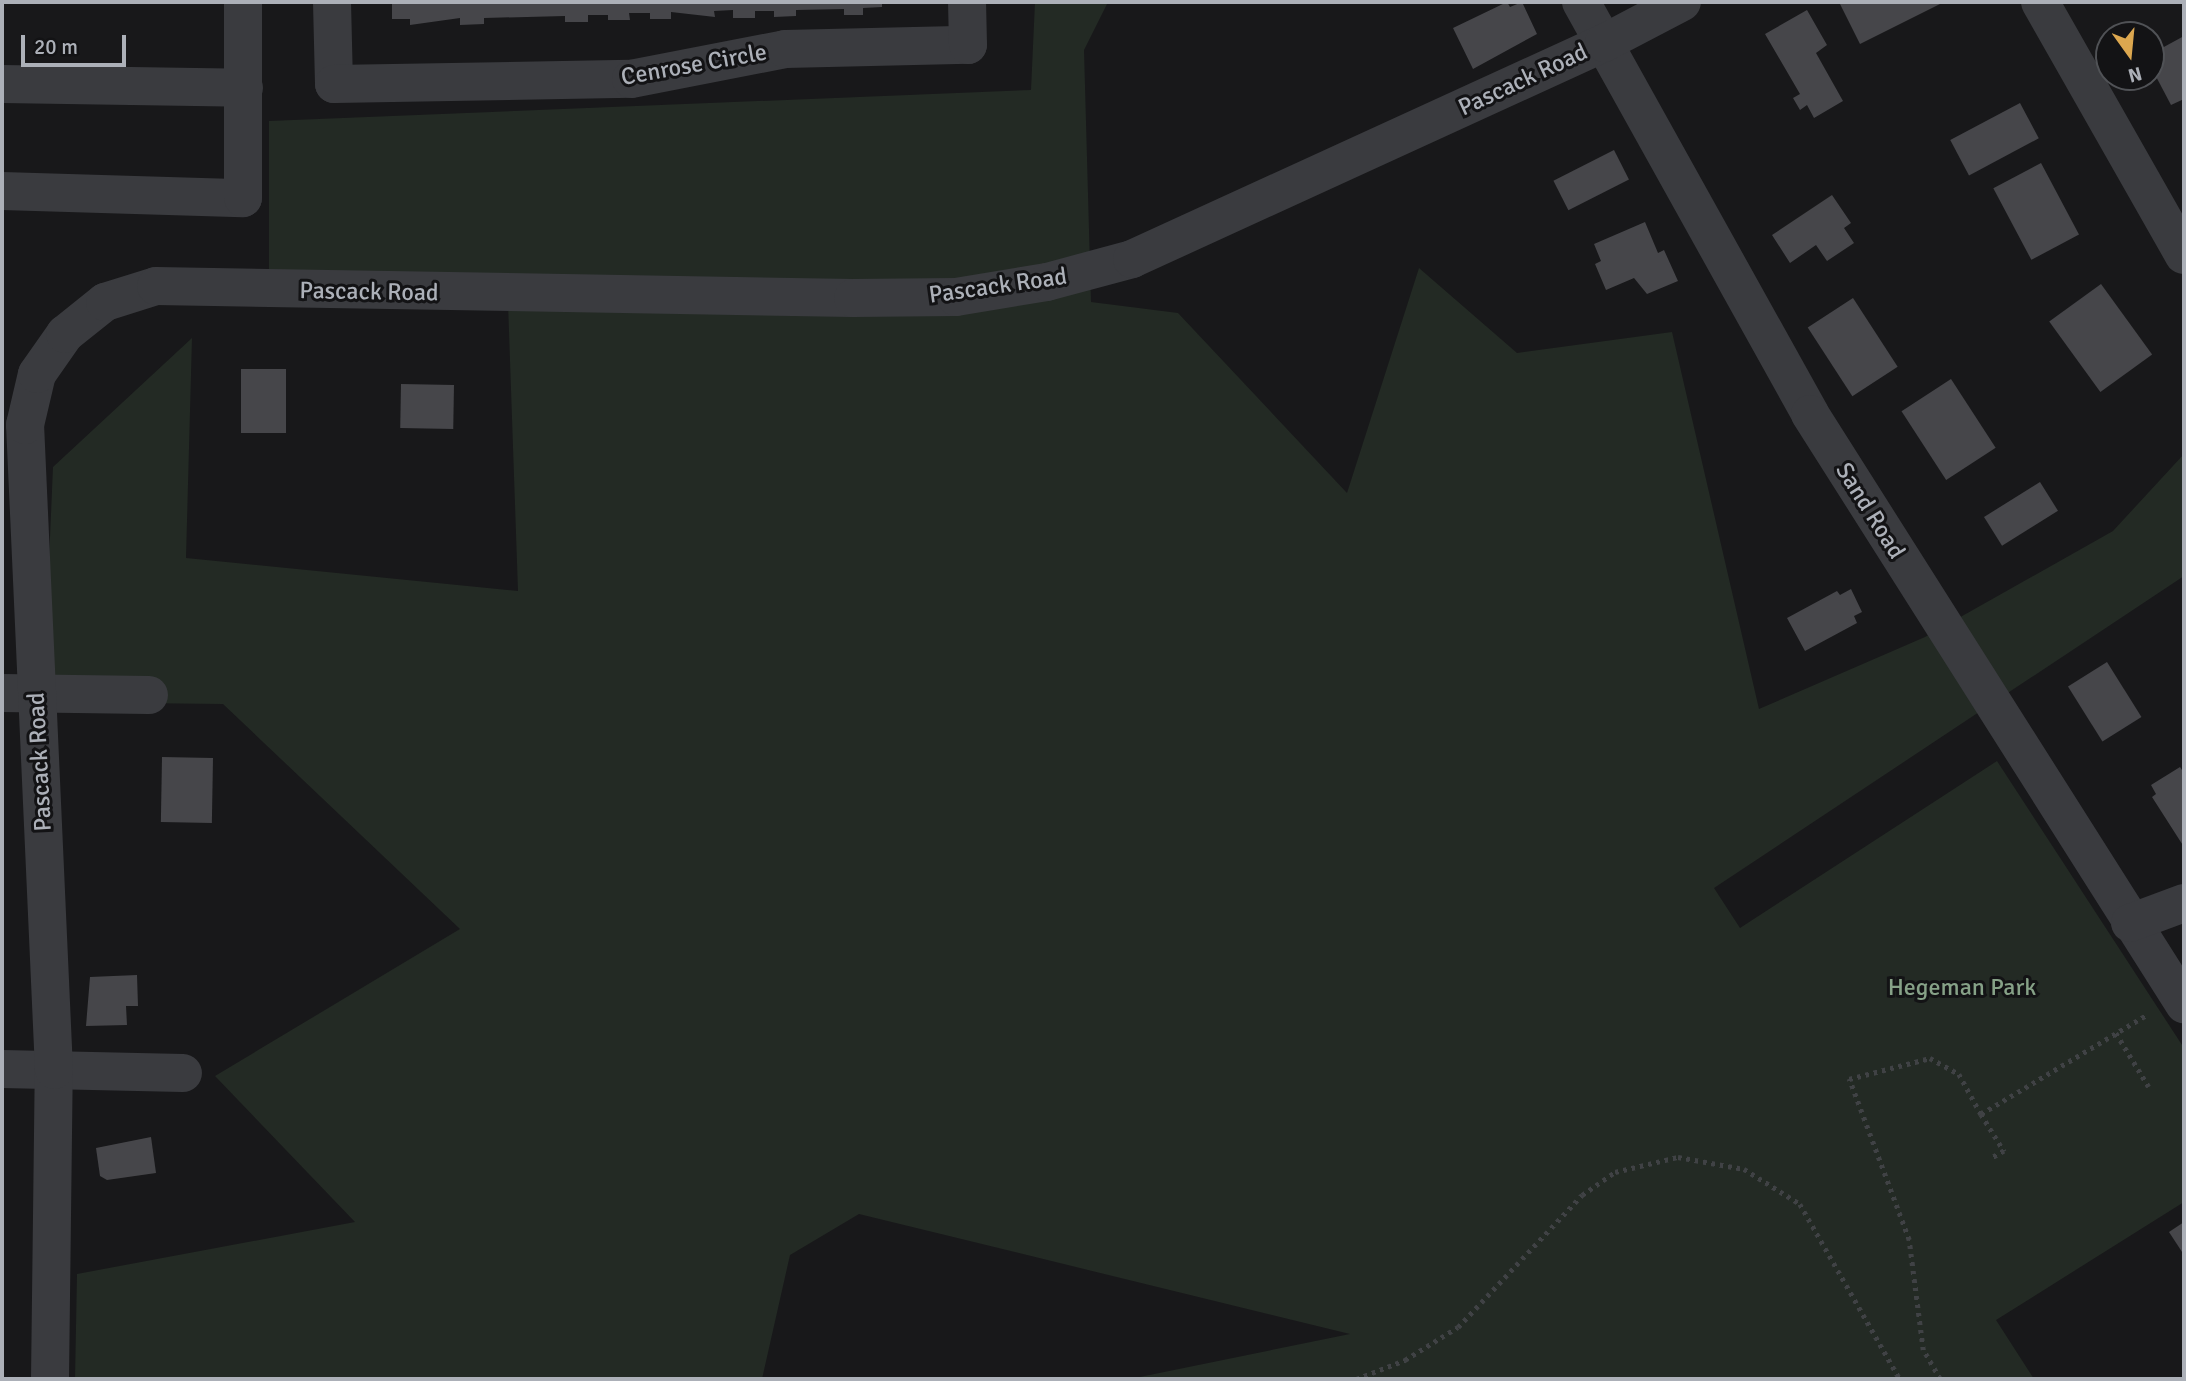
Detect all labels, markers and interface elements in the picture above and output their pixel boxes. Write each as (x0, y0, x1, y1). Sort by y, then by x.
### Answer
scale bar (24, 21, 130, 65)
north arrow (2095, 21, 2165, 91)
text: 20 m (34, 34, 78, 60)
street label: Cenrose Circle (619, 38, 769, 92)
street label: Pascack Road (1454, 38, 1592, 122)
text: N (2125, 61, 2144, 88)
street label: Pascack Road (927, 262, 1069, 310)
street label: Pascack Road (299, 276, 439, 308)
street label: Sand Road (1829, 458, 1911, 564)
street label: Pascack Road (22, 692, 58, 832)
park label: Hegeman Park (1888, 974, 2036, 1002)

